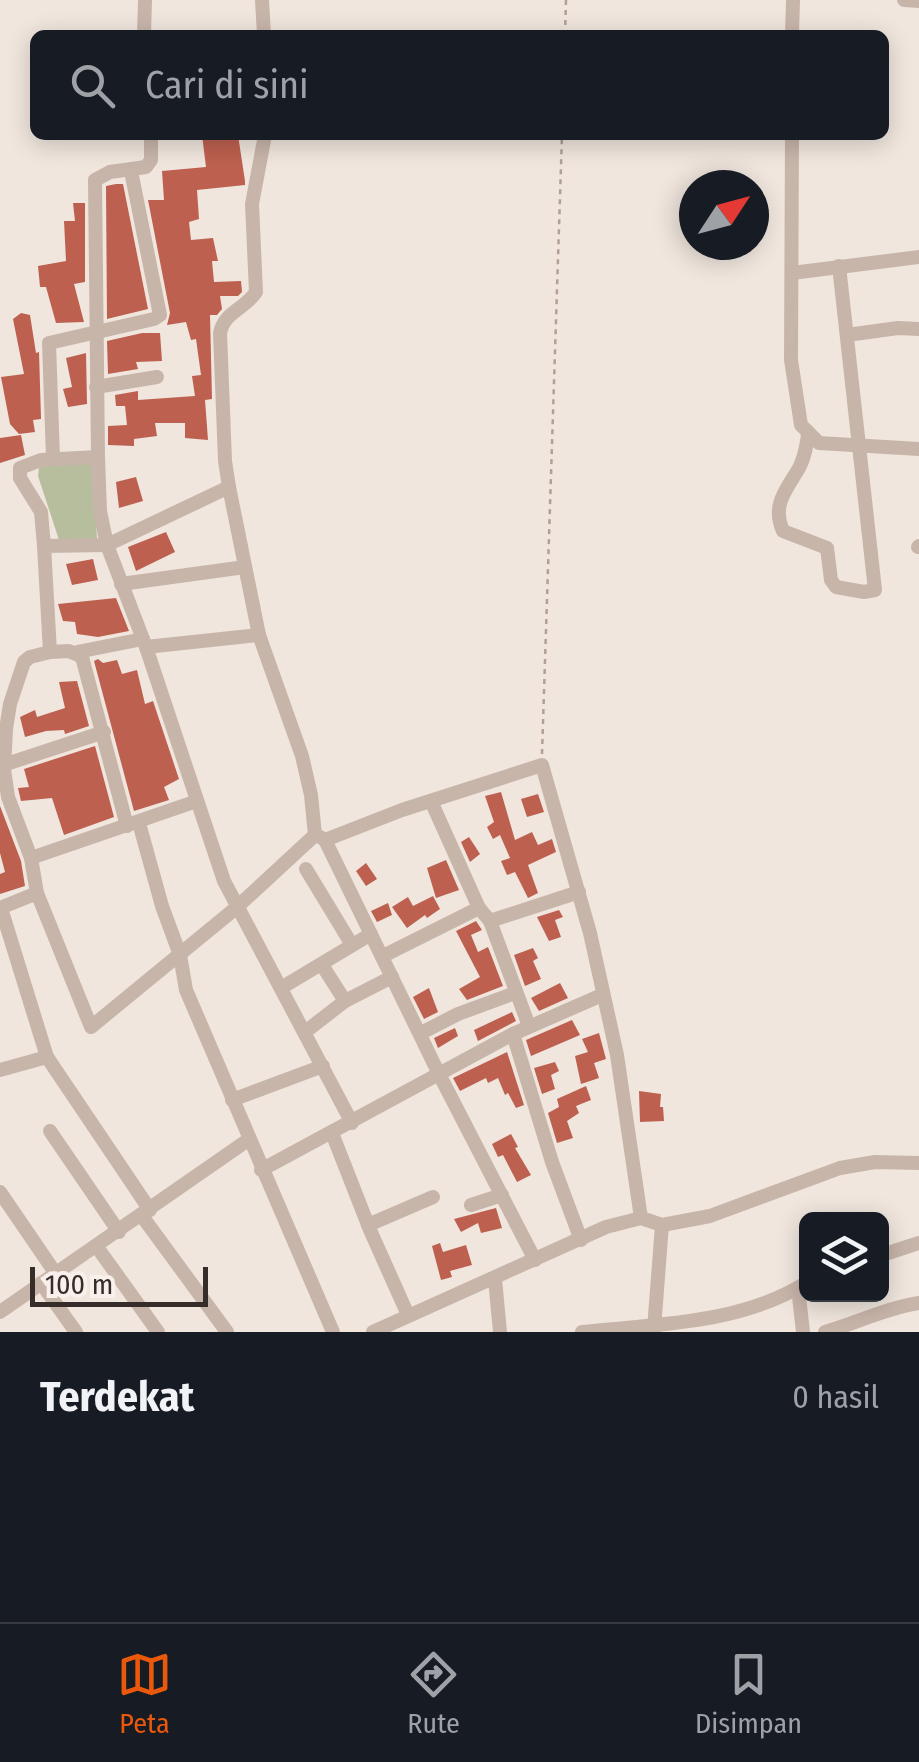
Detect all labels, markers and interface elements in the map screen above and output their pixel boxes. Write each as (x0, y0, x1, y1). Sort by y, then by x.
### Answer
search box (30, 30, 889, 140)
icon: search (65, 58, 120, 113)
text: Cari di sini (145, 62, 309, 108)
north arrow (679, 170, 769, 260)
map controls (799, 1212, 889, 1302)
button: layers (799, 1212, 889, 1302)
scale bar (30, 1262, 208, 1306)
text: 100 m (45, 1268, 113, 1301)
text: Terdekat (40, 1372, 194, 1422)
text: 0 hasil (792, 1378, 879, 1416)
tab: Peta (117, 1647, 172, 1740)
tab: Rute (406, 1647, 461, 1740)
tab: Disimpan (695, 1647, 802, 1740)

